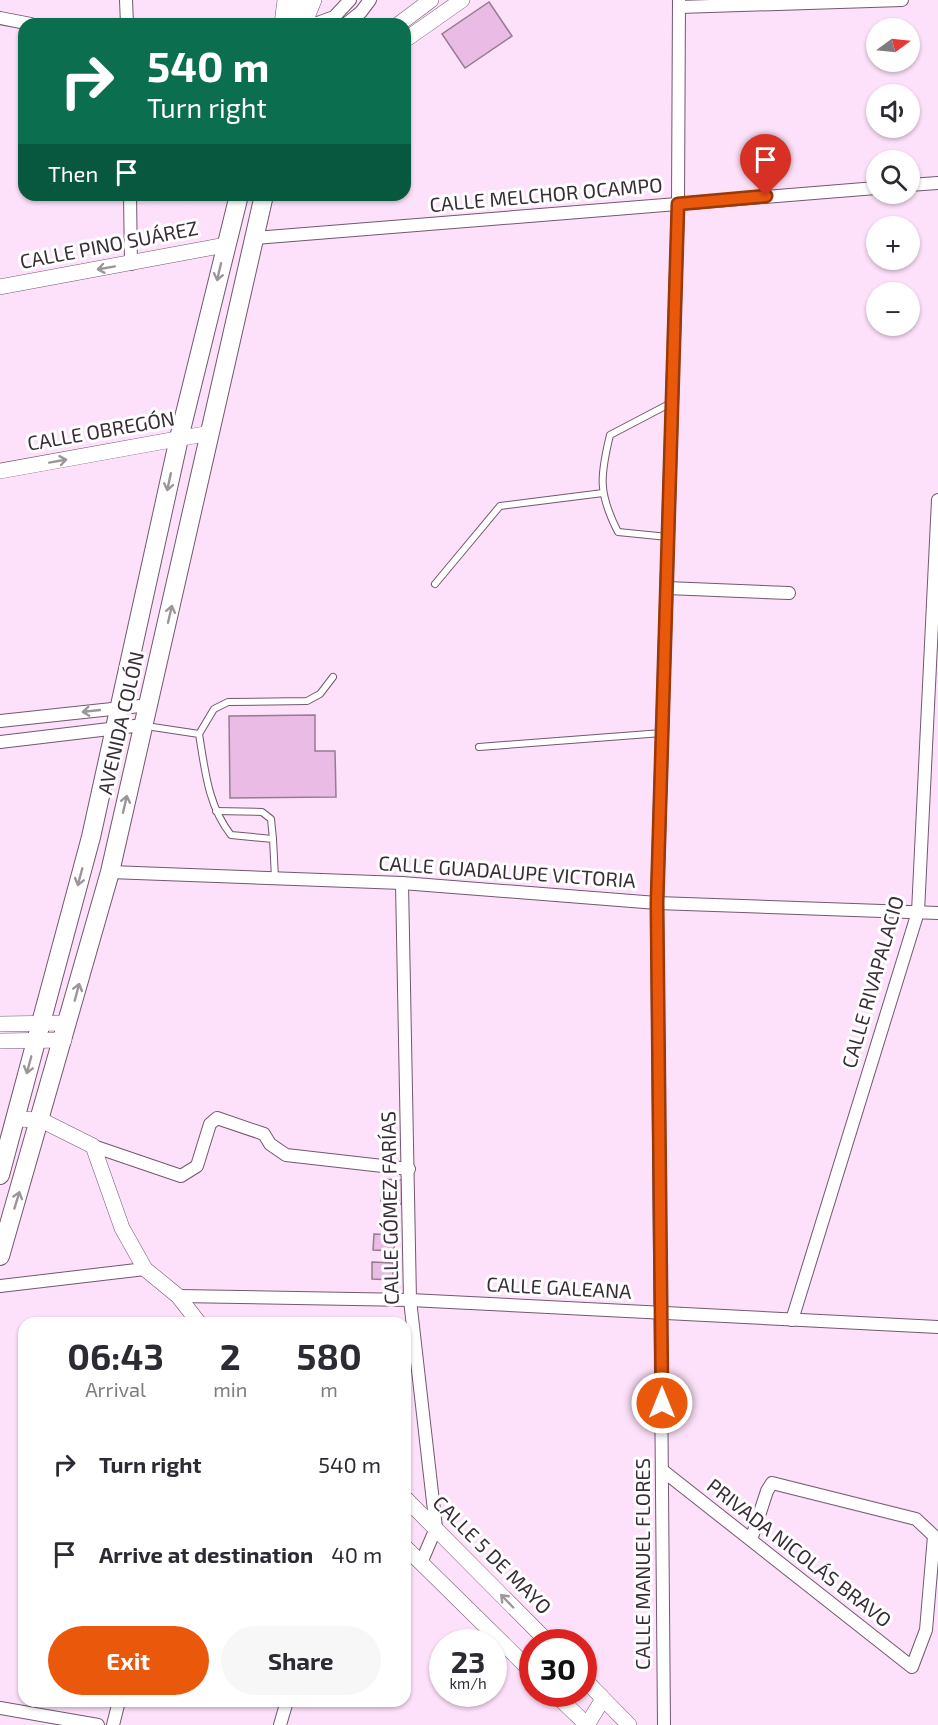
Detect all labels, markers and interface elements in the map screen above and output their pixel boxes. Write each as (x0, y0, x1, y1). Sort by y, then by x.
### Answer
north arrow (866, 18, 920, 72)
map controls (866, 18, 920, 336)
text: 540 m (147, 40, 270, 90)
icon: right (48, 42, 126, 120)
button: sound (866, 84, 920, 138)
text: Turn right (147, 91, 267, 123)
pin (740, 134, 791, 196)
icon: arrive (749, 143, 782, 176)
button: search (866, 150, 920, 204)
icon: arrive (110, 156, 143, 189)
text: Then (48, 160, 98, 186)
street label: CALLE MELCHOR OCAMPO (429, 172, 663, 216)
street label: CALLE PINO SUÁREZ (18, 215, 200, 273)
button: + (866, 216, 920, 270)
one-way arrow (212, 262, 224, 281)
one-way arrow (97, 263, 116, 274)
button: − (866, 282, 920, 336)
street label: CALLE OBREGÓN (25, 405, 176, 455)
one-way arrow (47, 455, 67, 466)
one-way arrow (163, 472, 175, 491)
one-way arrow (164, 604, 176, 623)
street label: AVENIDA COLÓN (92, 649, 148, 797)
one-way arrow (81, 705, 101, 716)
one-way arrow (120, 794, 132, 813)
street label: CALLE GUADALUPE VICTORIA (378, 850, 637, 892)
one-way arrow (73, 867, 85, 886)
street label: CALLE RIVAPALACIO (836, 893, 908, 1070)
one-way arrow (71, 983, 83, 1002)
one-way arrow (23, 1055, 35, 1074)
street label: CALLE GÓMEZ FARÍAS (375, 1111, 403, 1305)
one-way arrow (12, 1191, 23, 1210)
street label: CALLE GALEANA (486, 1271, 633, 1303)
text: 06:43 (67, 1334, 164, 1377)
text: 2 (220, 1334, 241, 1377)
text: 580 (297, 1334, 362, 1377)
position arrow (630, 1371, 694, 1435)
text: Arrival (85, 1377, 146, 1401)
text: min (213, 1377, 247, 1401)
text: m (320, 1377, 338, 1401)
icon: right (48, 1448, 81, 1481)
text: Turn right (99, 1451, 201, 1477)
text: 540 m (318, 1451, 381, 1477)
street label: CALLE MANUEL FLORES (630, 1458, 654, 1670)
street label: PRIVADA NICOLÁS BRAVO (703, 1473, 897, 1632)
street label: CALLE 5 DE MAYO (429, 1490, 557, 1618)
icon: arrive (48, 1538, 81, 1571)
text: Arrive at destination (99, 1541, 313, 1567)
text: 40 m (331, 1541, 382, 1567)
one-way arrow (500, 1593, 515, 1608)
button: Exit (48, 1626, 209, 1695)
button: Share (221, 1626, 381, 1695)
speed limit sign: 30 (519, 1629, 597, 1707)
text: 23 (451, 1643, 485, 1679)
text: km/h (449, 1674, 487, 1692)

